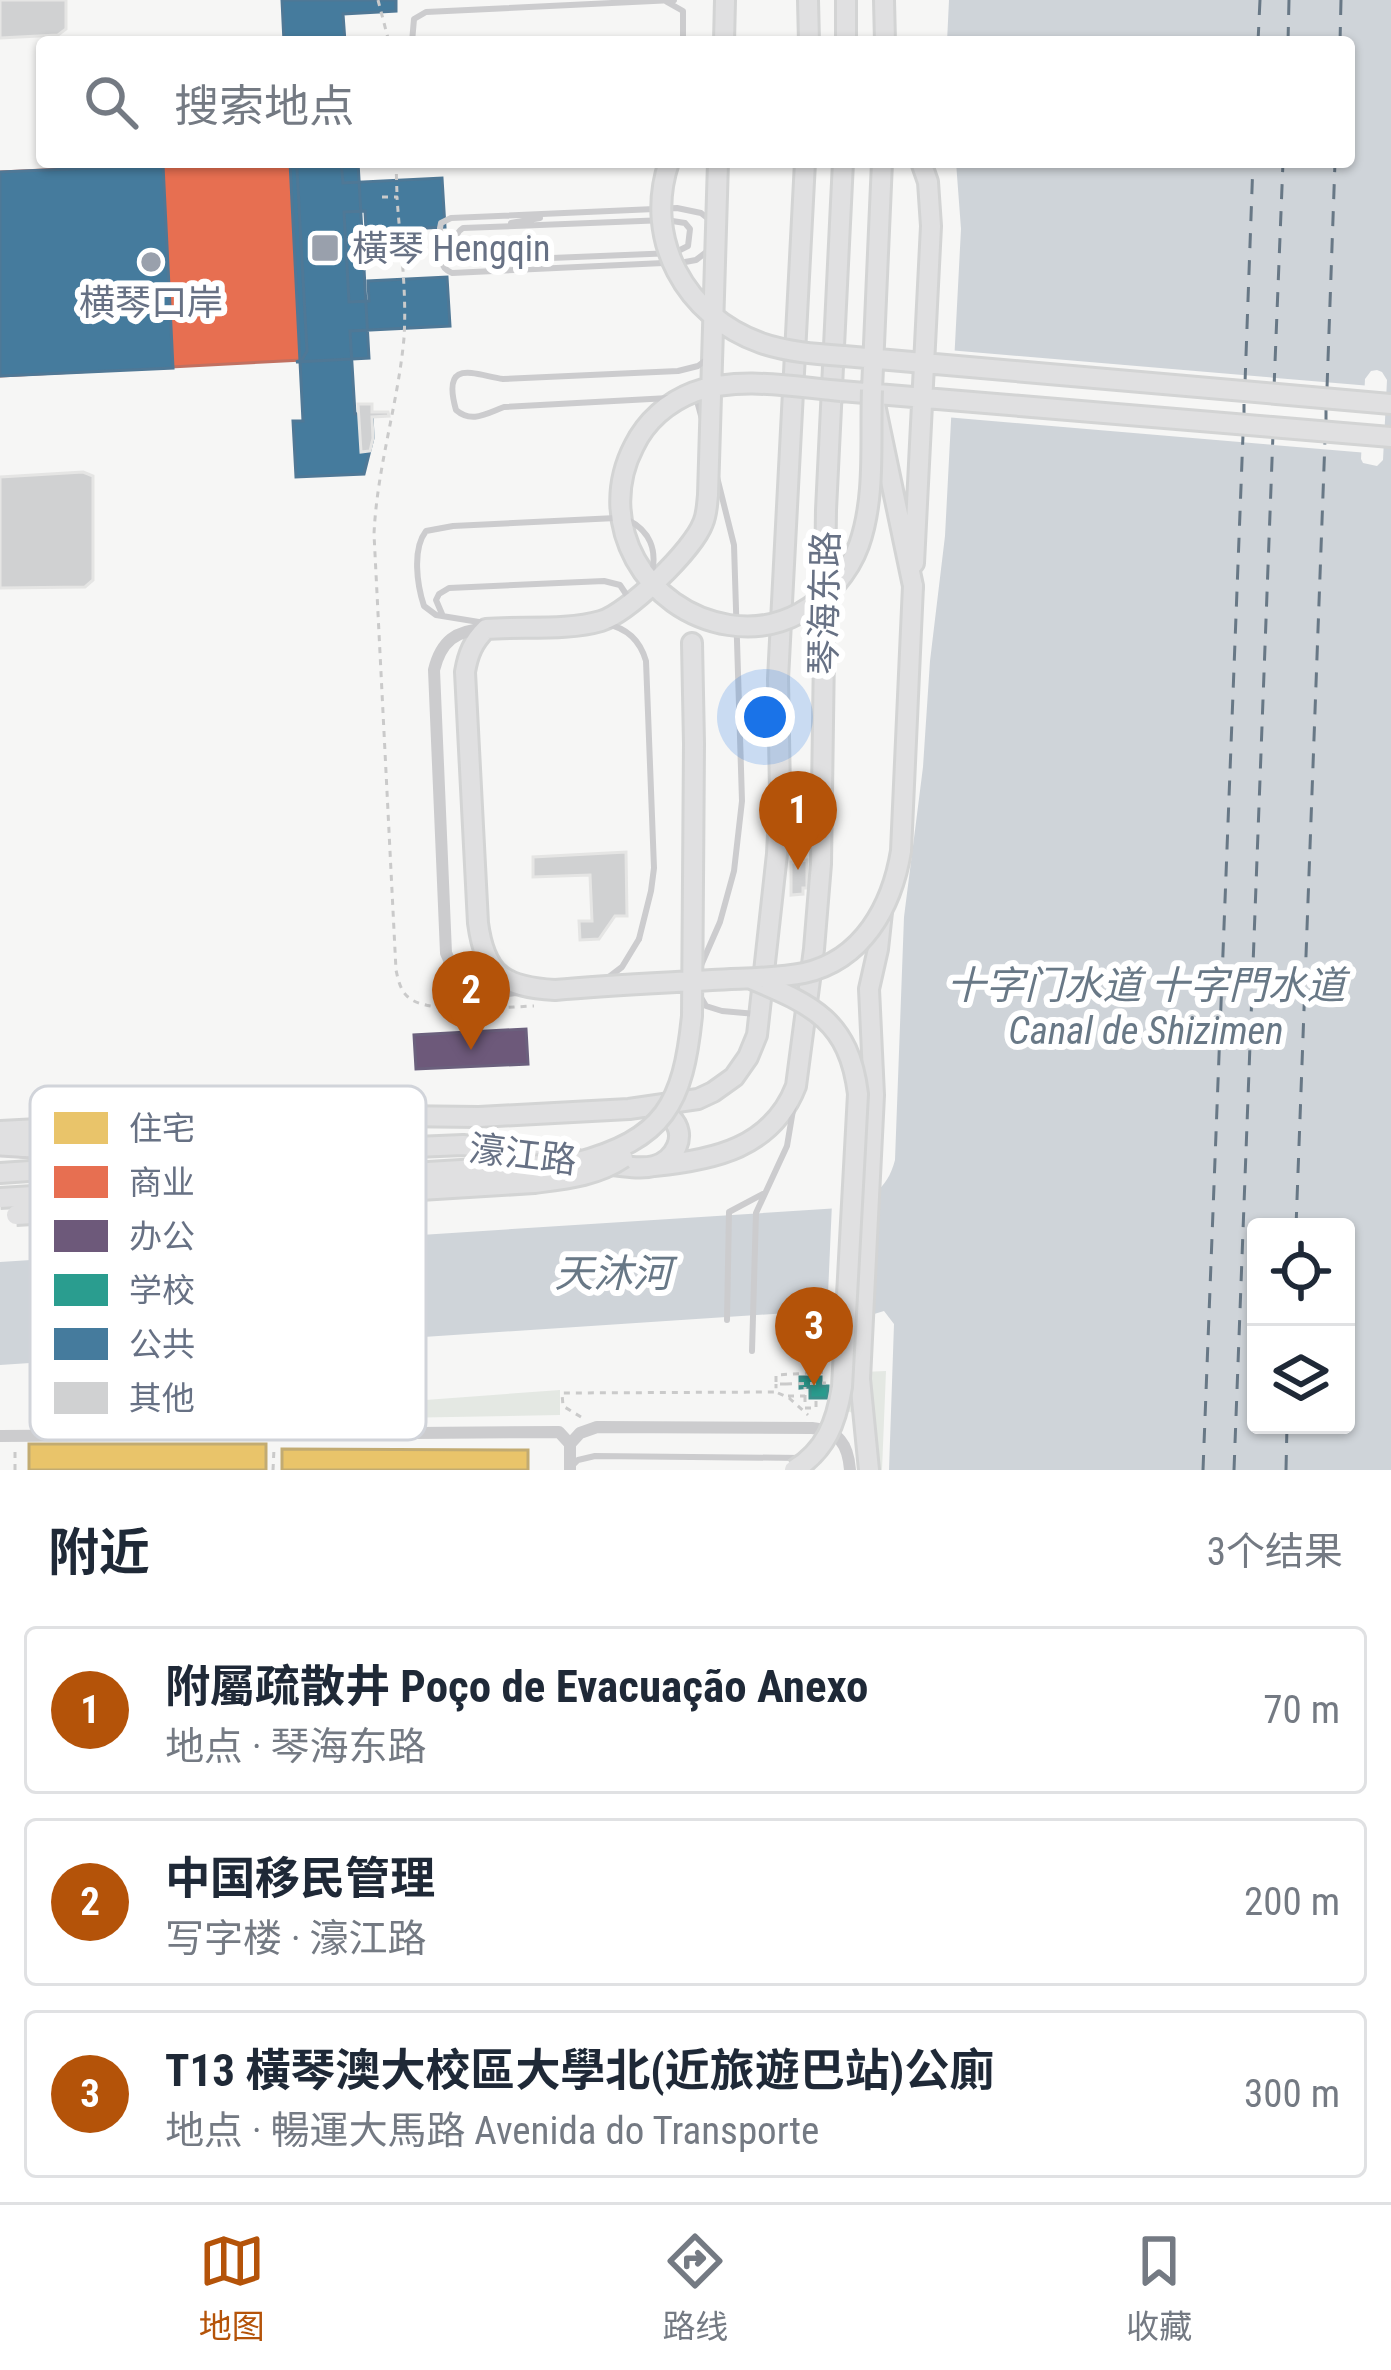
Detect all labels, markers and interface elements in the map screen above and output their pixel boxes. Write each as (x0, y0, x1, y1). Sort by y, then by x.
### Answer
search box (36, 36, 1355, 168)
icon: search (78, 69, 144, 135)
text: 搜索地点 (174, 80, 354, 133)
place label: 橫琴 Hengqin (352, 228, 550, 270)
marker: 橫琴 Hengqin (309, 232, 341, 264)
marker: 横琴口岸 (138, 249, 164, 275)
place label: 横琴口岸 (79, 282, 223, 324)
street label: 琴海东路 (803, 531, 847, 675)
your location (735, 687, 795, 747)
pin: 1 (759, 771, 837, 870)
pin: 2 (432, 951, 510, 1050)
water label: 十字门水道 十字門水道 Canal de Shizimen (947, 963, 1350, 1054)
legend (30, 1086, 426, 1440)
text: 住宅 (129, 1109, 195, 1148)
street label: 濠江路 (467, 1128, 579, 1182)
text: 商业 (129, 1163, 195, 1202)
text: 办公 (129, 1217, 195, 1256)
map controls (1247, 1218, 1355, 1434)
button: locate (1247, 1218, 1355, 1326)
water label: 天沐河 (554, 1251, 678, 1297)
text: 学校 (129, 1271, 195, 1310)
pin: 3 (775, 1287, 853, 1386)
text: 公共 (129, 1325, 195, 1364)
button: layers (1247, 1326, 1355, 1434)
text: 其他 (129, 1379, 195, 1418)
text: 附近 (48, 1523, 150, 1582)
text: 3个结果 (1207, 1529, 1343, 1575)
text: 附屬疏散井 Poço de Evacuação Anexo (165, 1660, 868, 1713)
text: 1 (80, 1687, 100, 1733)
text: 70 m (1263, 1687, 1340, 1733)
text: 地点 · 琴海东路 (165, 1724, 426, 1770)
text: 中国移民管理 (165, 1852, 435, 1905)
text: 2 (80, 1879, 100, 1925)
text: 200 m (1244, 1879, 1340, 1925)
text: 写字楼 · 濠江路 (165, 1916, 426, 1962)
text: T13 橫琴澳大校區大學北(近旅遊巴站)公廁 (165, 2044, 994, 2097)
text: 3 (80, 2071, 100, 2117)
text: 300 m (1244, 2071, 1340, 2117)
text: 地点 · 暢運大馬路 Avenida do Transporte (165, 2108, 819, 2154)
tab: 地图 (199, 2228, 265, 2348)
tab: 路线 (662, 2228, 728, 2348)
tab: 收藏 (1126, 2228, 1192, 2348)

